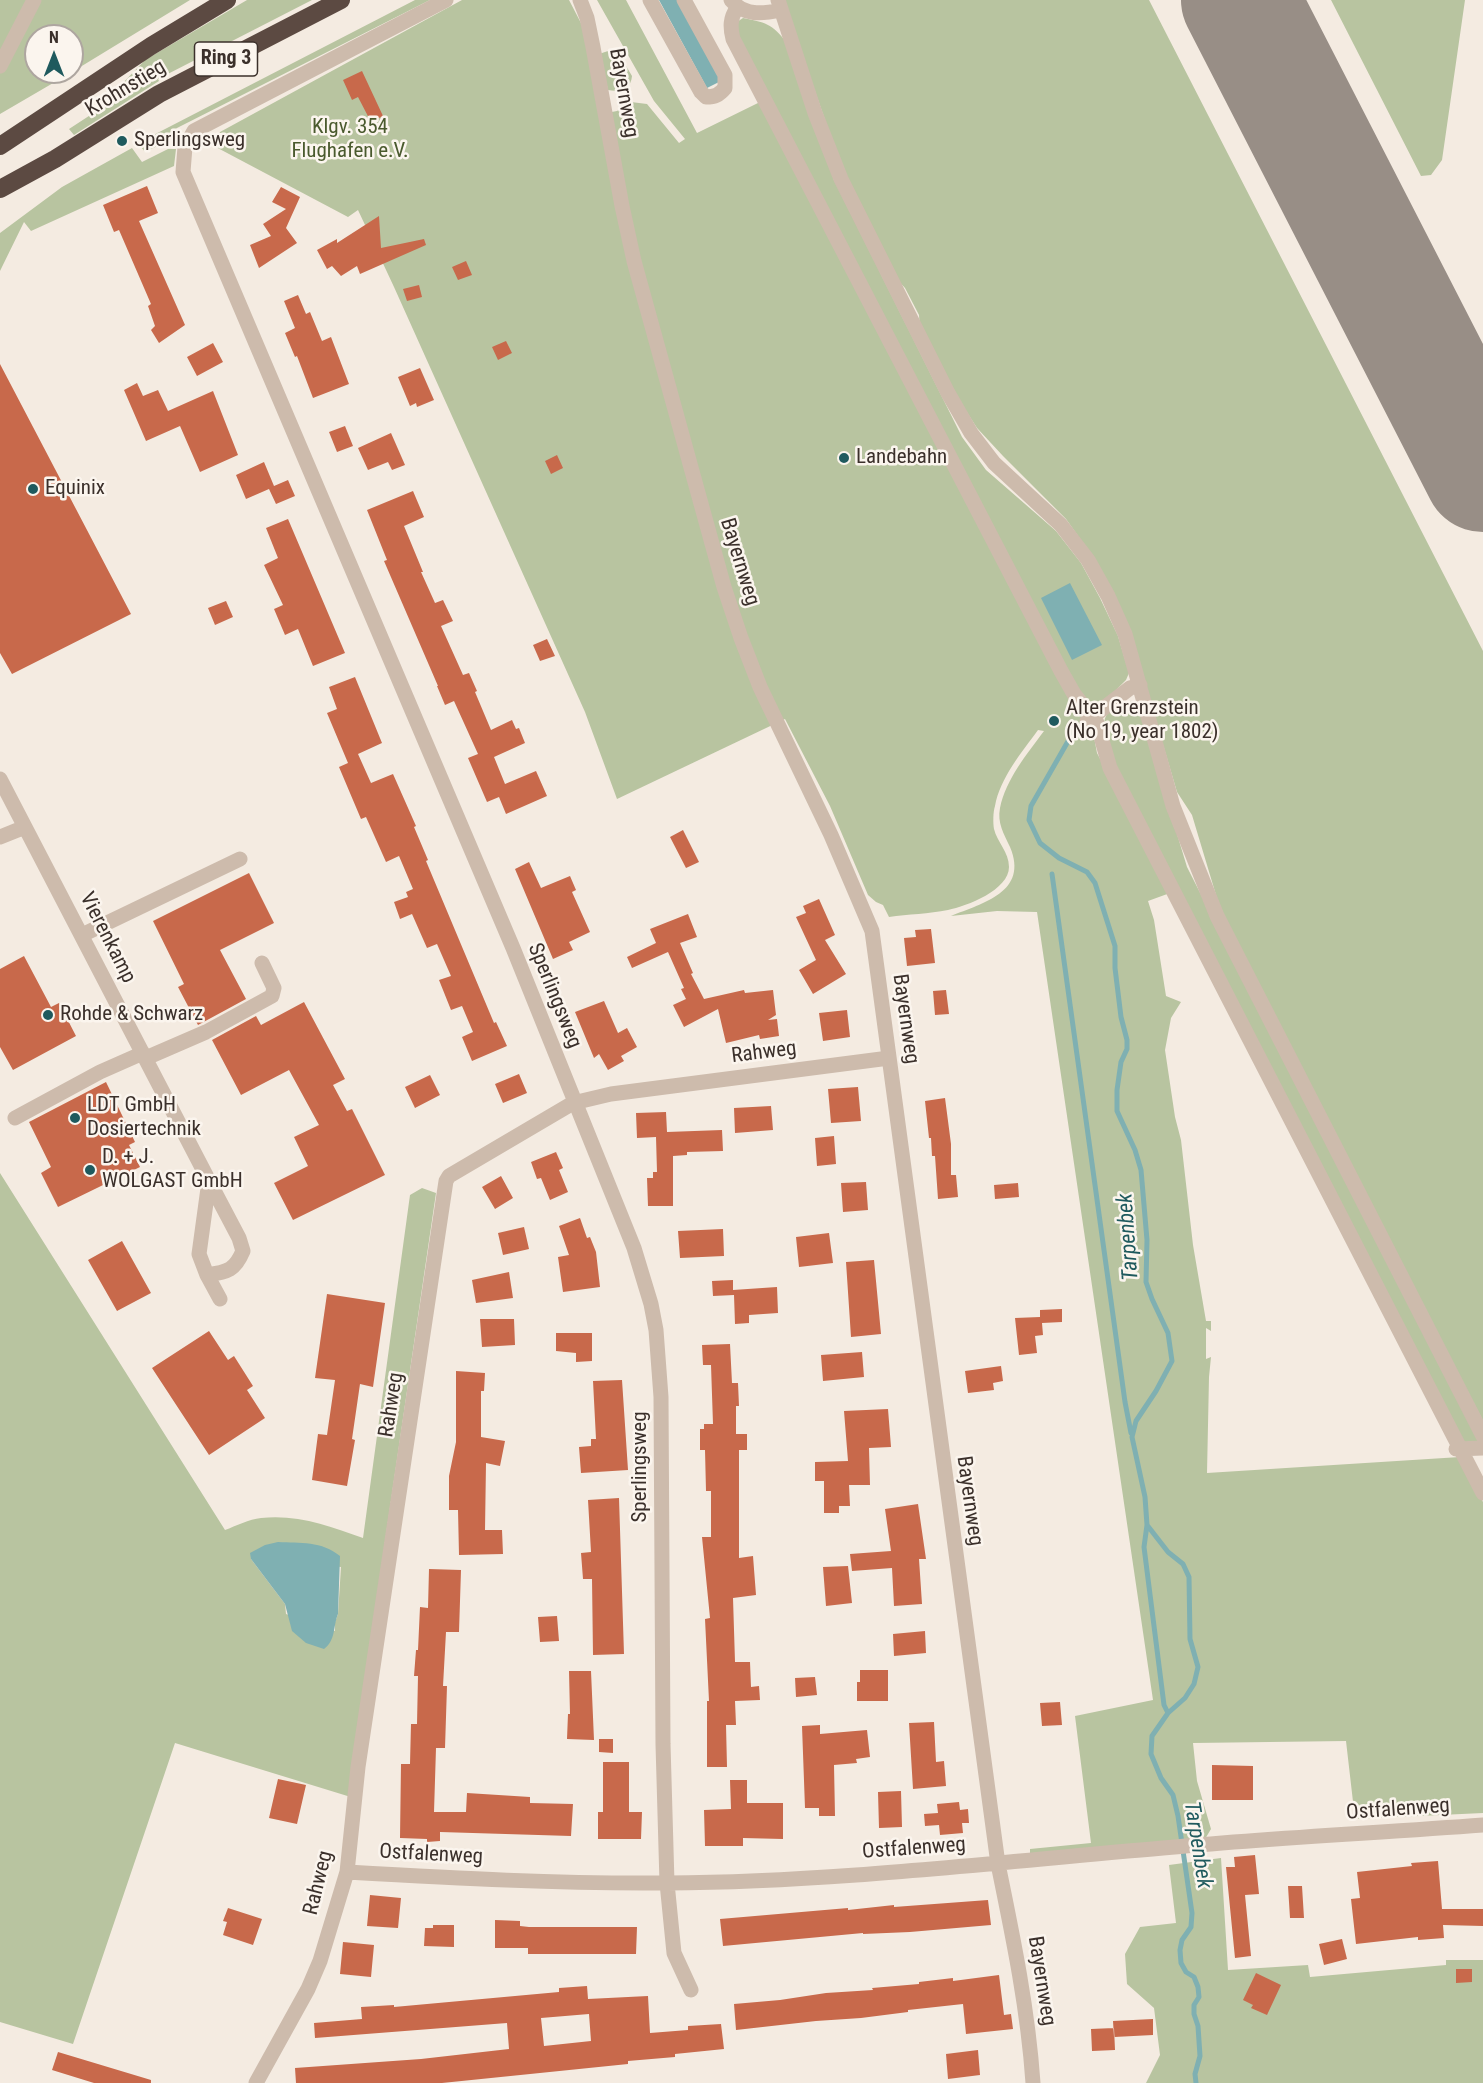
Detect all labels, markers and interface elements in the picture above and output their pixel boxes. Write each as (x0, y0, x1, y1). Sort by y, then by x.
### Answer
north arrow (24, 24, 84, 84)
text: N (49, 28, 59, 47)
road number: Ring 3 (194, 42, 258, 76)
street label: Bayernweg (603, 46, 643, 140)
street label: Krohnstieg (81, 55, 171, 123)
park label: Klgv. 354 Flughafen e.V. (291, 115, 409, 165)
place label: Sperlingsweg (134, 128, 245, 154)
marker: Sperlingsweg (115, 134, 129, 148)
place label: Landebahn (856, 445, 947, 471)
marker: Landebahn (837, 451, 851, 465)
place label: Equinix (45, 476, 105, 502)
marker: Equinix (26, 482, 40, 496)
street label: Bayernweg (714, 515, 764, 609)
place label: Alter Grenzstein (No 19, year 1802) (1066, 696, 1219, 746)
marker: Alter Grenzstein (No 19, year 1802) (1047, 714, 1061, 728)
street label: Vierenkamp (73, 888, 141, 988)
street label: Sperlingsweg (522, 940, 586, 1052)
street label: Bayernweg (886, 973, 924, 1065)
place label: Rohde & Schwarz (60, 1002, 203, 1028)
marker: Rohde & Schwarz (41, 1008, 55, 1022)
street label: Rahweg (730, 1037, 798, 1069)
place label: LDT GmbH Dosiertechnik (87, 1093, 201, 1143)
marker: LDT GmbH Dosiertechnik (68, 1111, 82, 1125)
place label: D. + J. WOLGAST GmbH (102, 1145, 243, 1195)
marker: D. + J. WOLGAST GmbH (83, 1163, 97, 1177)
water label: Tarpenbek (1113, 1192, 1145, 1282)
street label: Rahweg (374, 1371, 410, 1439)
street label: Sperlingsweg (628, 1411, 654, 1523)
street label: Bayernweg (950, 1455, 988, 1547)
street label: Ostfalenweg (1345, 1794, 1451, 1826)
water label: Tarpenbek (1177, 1800, 1217, 1890)
street label: Ostfalenweg (861, 1833, 967, 1865)
street label: Ostfalenweg (379, 1840, 483, 1870)
street label: Rahweg (299, 1848, 339, 1918)
street label: Bayernweg (1021, 1934, 1061, 2028)

